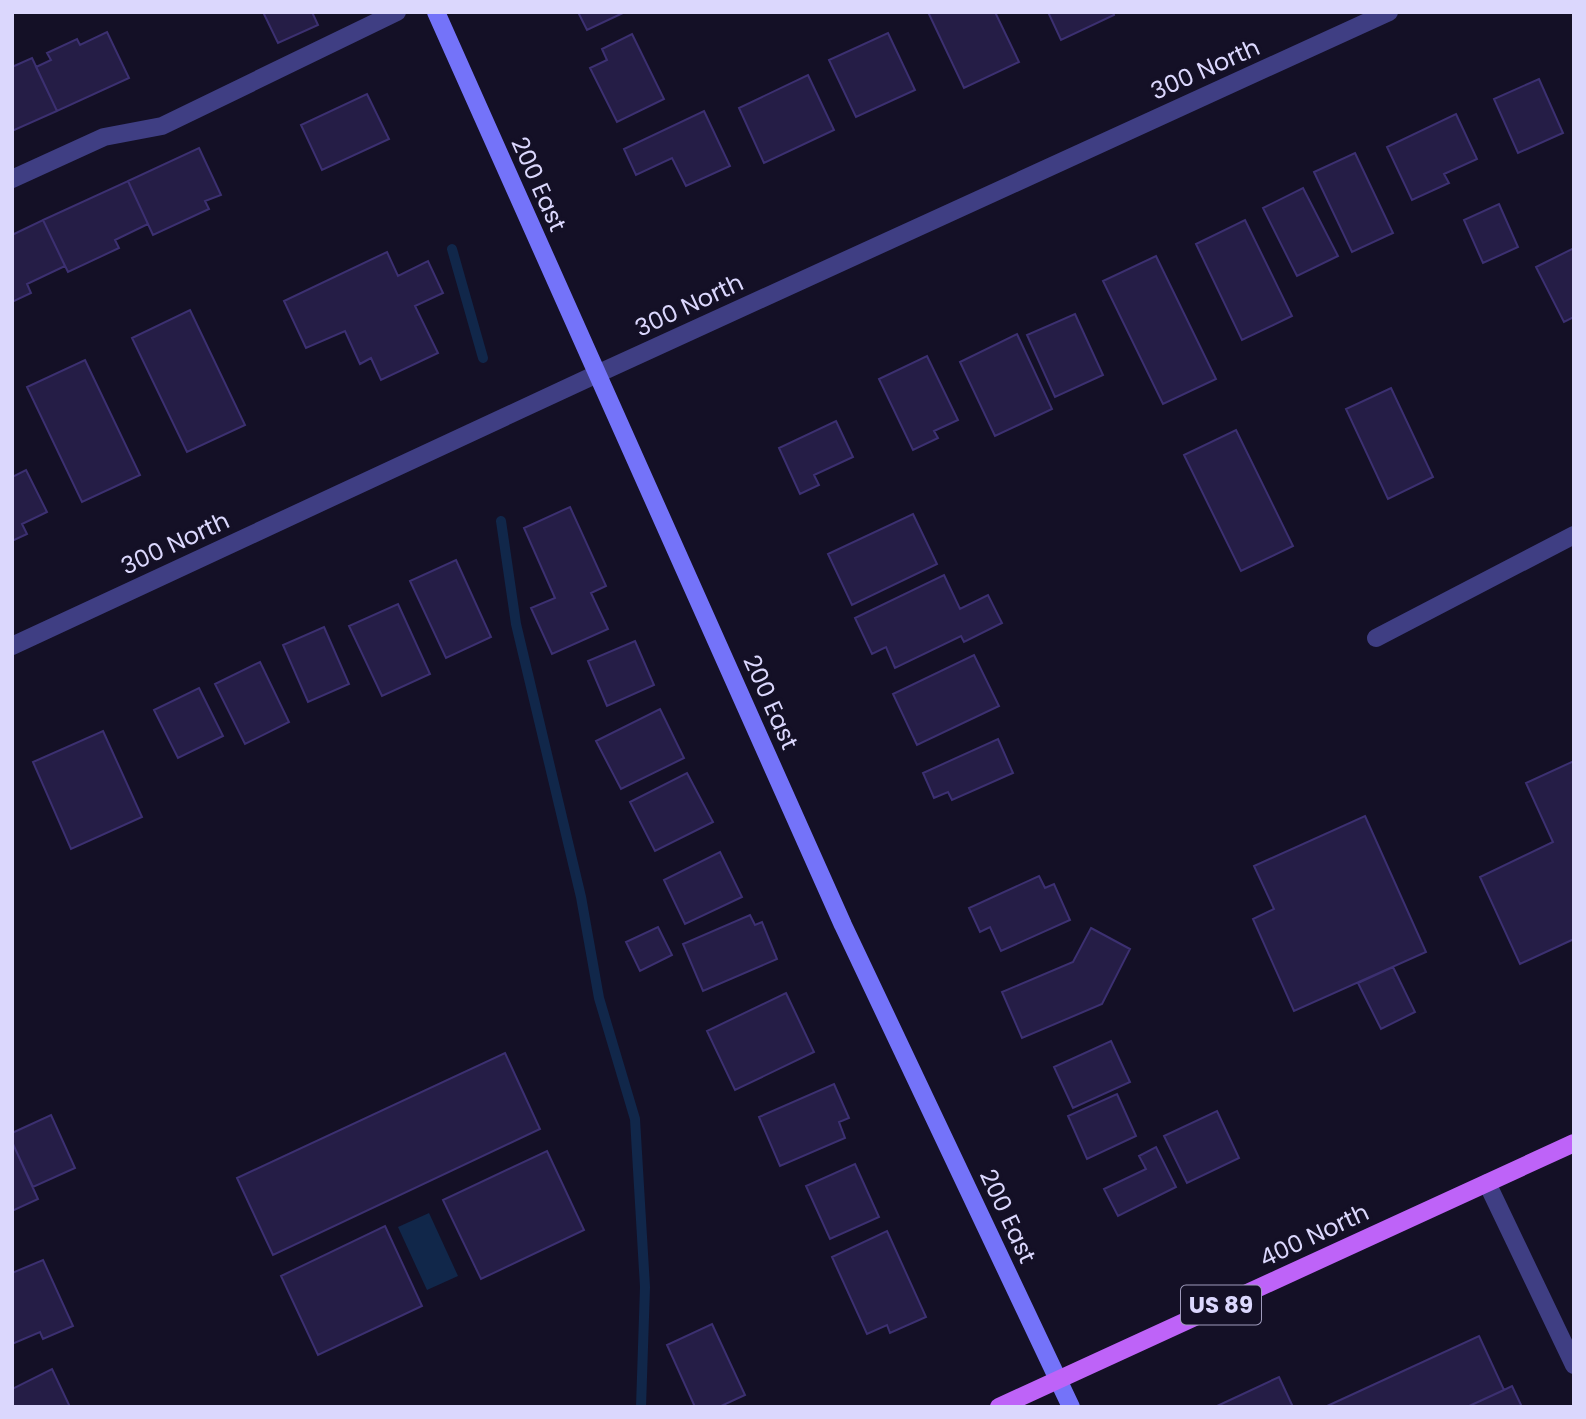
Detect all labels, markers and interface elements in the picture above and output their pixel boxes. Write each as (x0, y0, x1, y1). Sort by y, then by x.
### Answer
street label: 300 North (1145, 30, 1265, 108)
street label: 200 East (504, 132, 574, 236)
street label: 300 North (629, 266, 749, 344)
street label: 300 North (115, 504, 235, 582)
street label: 200 East (736, 650, 806, 754)
street label: 200 East (972, 1164, 1044, 1268)
street label: 400 North (1254, 1195, 1374, 1275)
road number: US 89 (1181, 1286, 1261, 1324)

